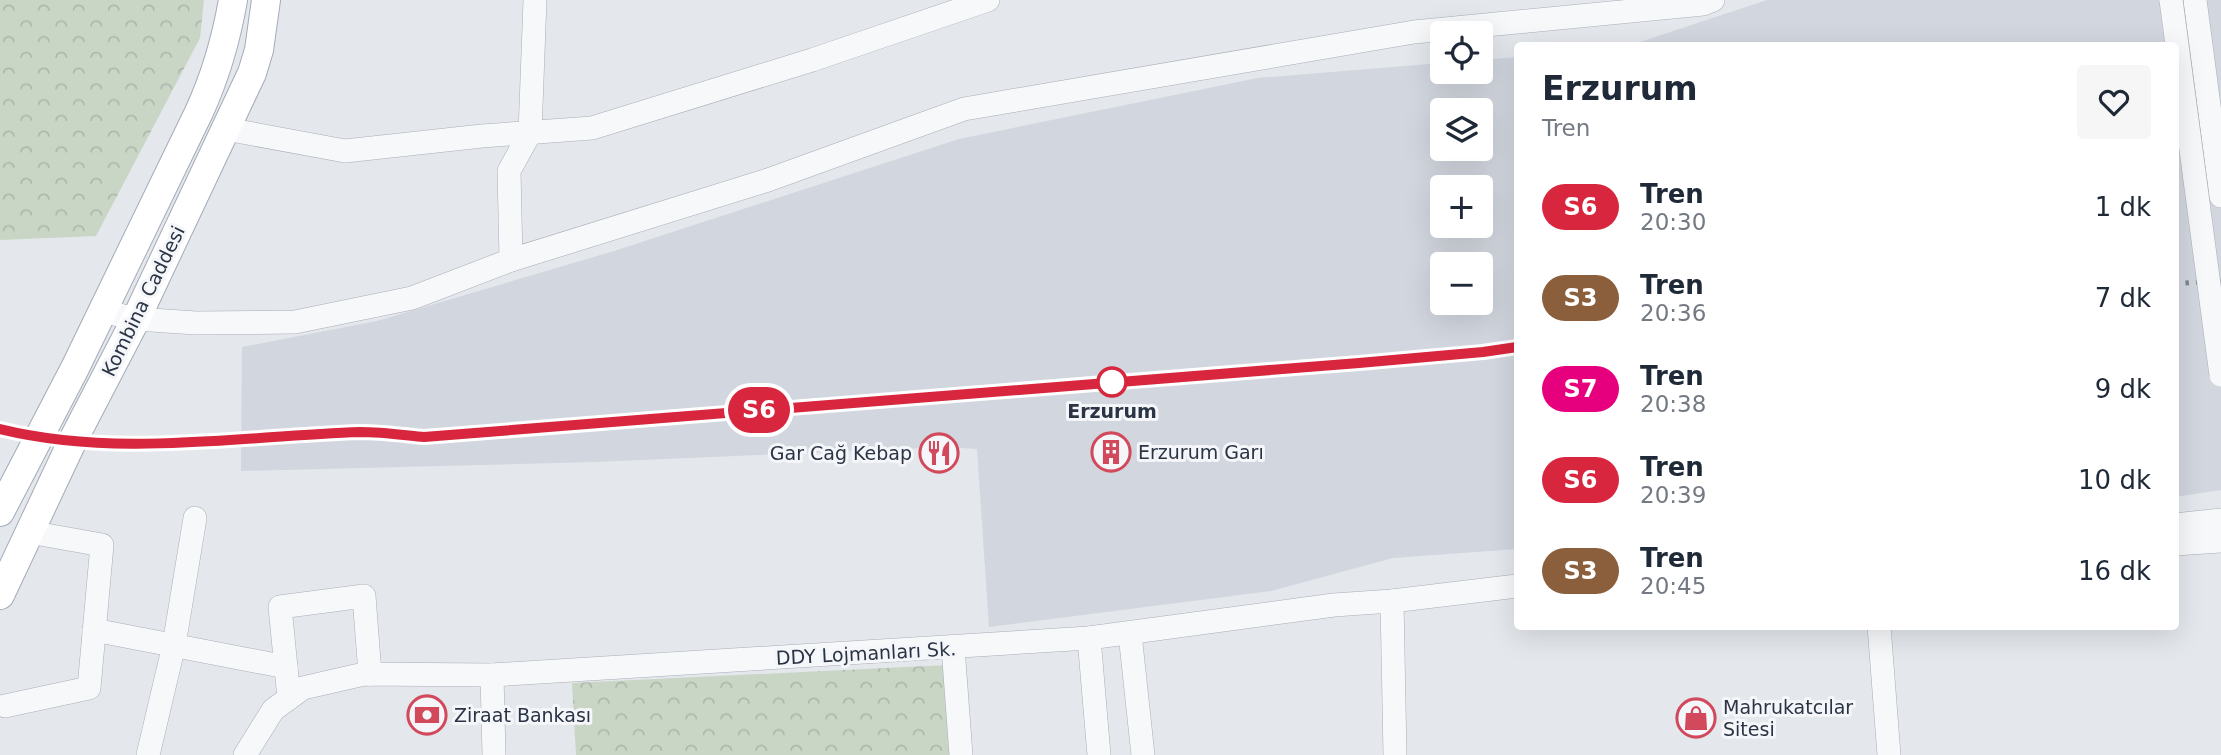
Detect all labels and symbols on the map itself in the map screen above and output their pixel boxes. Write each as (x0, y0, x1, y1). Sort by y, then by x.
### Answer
street label: Kombina Caddesi (97, 222, 189, 380)
marker: Erzurum (1097, 367, 1127, 397)
line badge: S6 (728, 387, 790, 433)
place label: Erzurum (1067, 400, 1157, 422)
building icon: Erzurum Garı (1090, 431, 1132, 473)
restaurant icon: Gar Cağ Kebap (918, 432, 960, 474)
place label: Erzurum Garı (1138, 441, 1264, 463)
place label: Gar Cağ Kebap (770, 442, 912, 464)
street label: DDY Lojmanları Sk. (775, 637, 957, 669)
bank icon: Ziraat Bankası (406, 694, 448, 736)
place label: Mahrukatcılar Sitesi (1723, 696, 1853, 740)
shop icon: Mahrukatcılar Sitesi (1675, 697, 1717, 739)
place label: Ziraat Bankası (454, 704, 591, 726)

